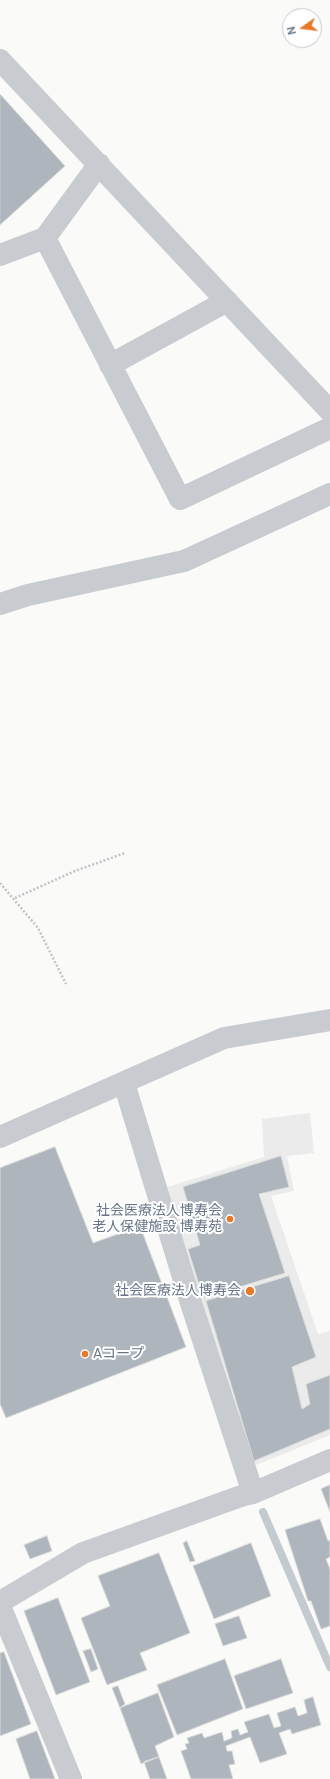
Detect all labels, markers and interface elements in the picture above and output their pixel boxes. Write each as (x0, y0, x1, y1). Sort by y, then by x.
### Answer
north arrow (282, 8, 322, 48)
text: N (284, 25, 299, 36)
place label: 社会医療法人博寿会 老人保健施設 博寿苑 (92, 1203, 222, 1236)
marker: 社会医療法人博寿会 老人保健施設 博寿苑 (225, 1214, 235, 1224)
place label: 社会医療法人博寿会 (115, 1283, 241, 1299)
marker: 社会医療法人博寿会 (244, 1285, 256, 1297)
place label: Aコープ (93, 1346, 144, 1362)
marker: Aコープ (80, 1349, 90, 1359)

